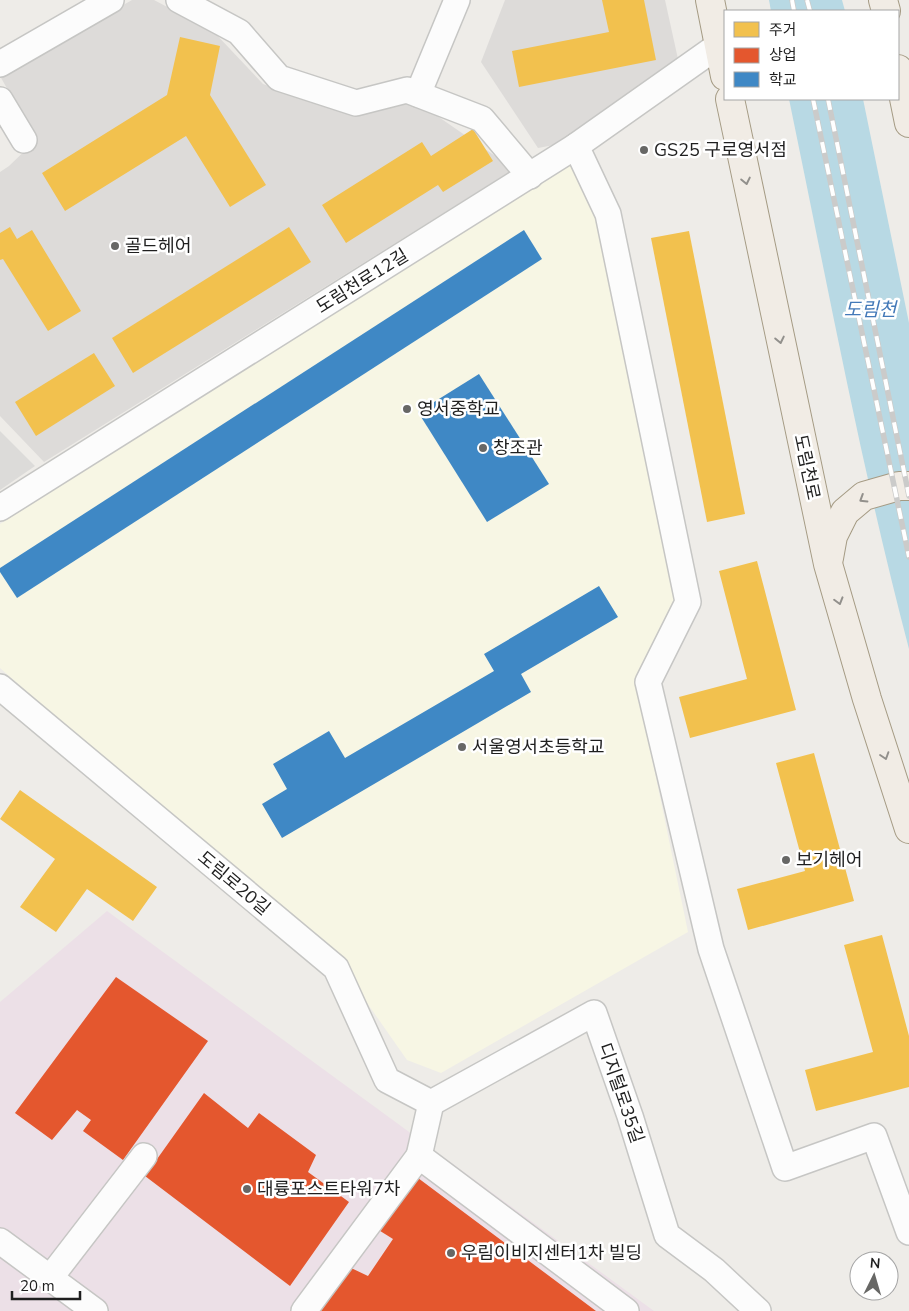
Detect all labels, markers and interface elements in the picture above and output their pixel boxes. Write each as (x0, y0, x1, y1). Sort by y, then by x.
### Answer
legend (724, 10, 899, 100)
text: 주거 (769, 20, 797, 40)
text: 상업 (769, 45, 797, 65)
text: 학교 (769, 70, 797, 90)
place label: GS25 구로영서점 (654, 138, 787, 162)
marker: GS25 구로영서점 (638, 144, 650, 156)
one-way arrow (740, 176, 751, 185)
place label: 골드헤어 (125, 234, 191, 258)
marker: 골드헤어 (109, 240, 121, 252)
street label: 도림천로12길 (311, 243, 413, 319)
water label: 도림천 (844, 297, 898, 323)
one-way arrow (774, 335, 785, 344)
place label: 영서중학교 (417, 397, 500, 421)
marker: 영서중학교 (401, 403, 413, 415)
street label: 도림천로 (788, 432, 826, 502)
place label: 창조관 (493, 436, 543, 460)
marker: 창조관 (477, 442, 489, 454)
one-way arrow (859, 492, 868, 502)
one-way arrow (833, 596, 843, 604)
place label: 서울영서초등학교 (472, 735, 604, 759)
marker: 서울영서초등학교 (456, 741, 468, 753)
one-way arrow (880, 752, 890, 760)
street label: 도림로20길 (193, 846, 275, 920)
place label: 보기헤어 (796, 848, 862, 872)
marker: 보기헤어 (780, 854, 792, 866)
street label: 디지털로35길 (593, 1040, 649, 1146)
place label: 대륭포스트타워7차 (257, 1177, 401, 1201)
marker: 대륭포스트타워7차 (241, 1183, 253, 1195)
place label: 우림이비지센터1차 빌딩 (461, 1241, 642, 1265)
marker: 우림이비지센터1차 빌딩 (445, 1247, 457, 1259)
north arrow (849, 1251, 899, 1301)
text: N (869, 1254, 881, 1273)
scale bar (12, 1268, 80, 1300)
text: 20 m (20, 1276, 55, 1296)

